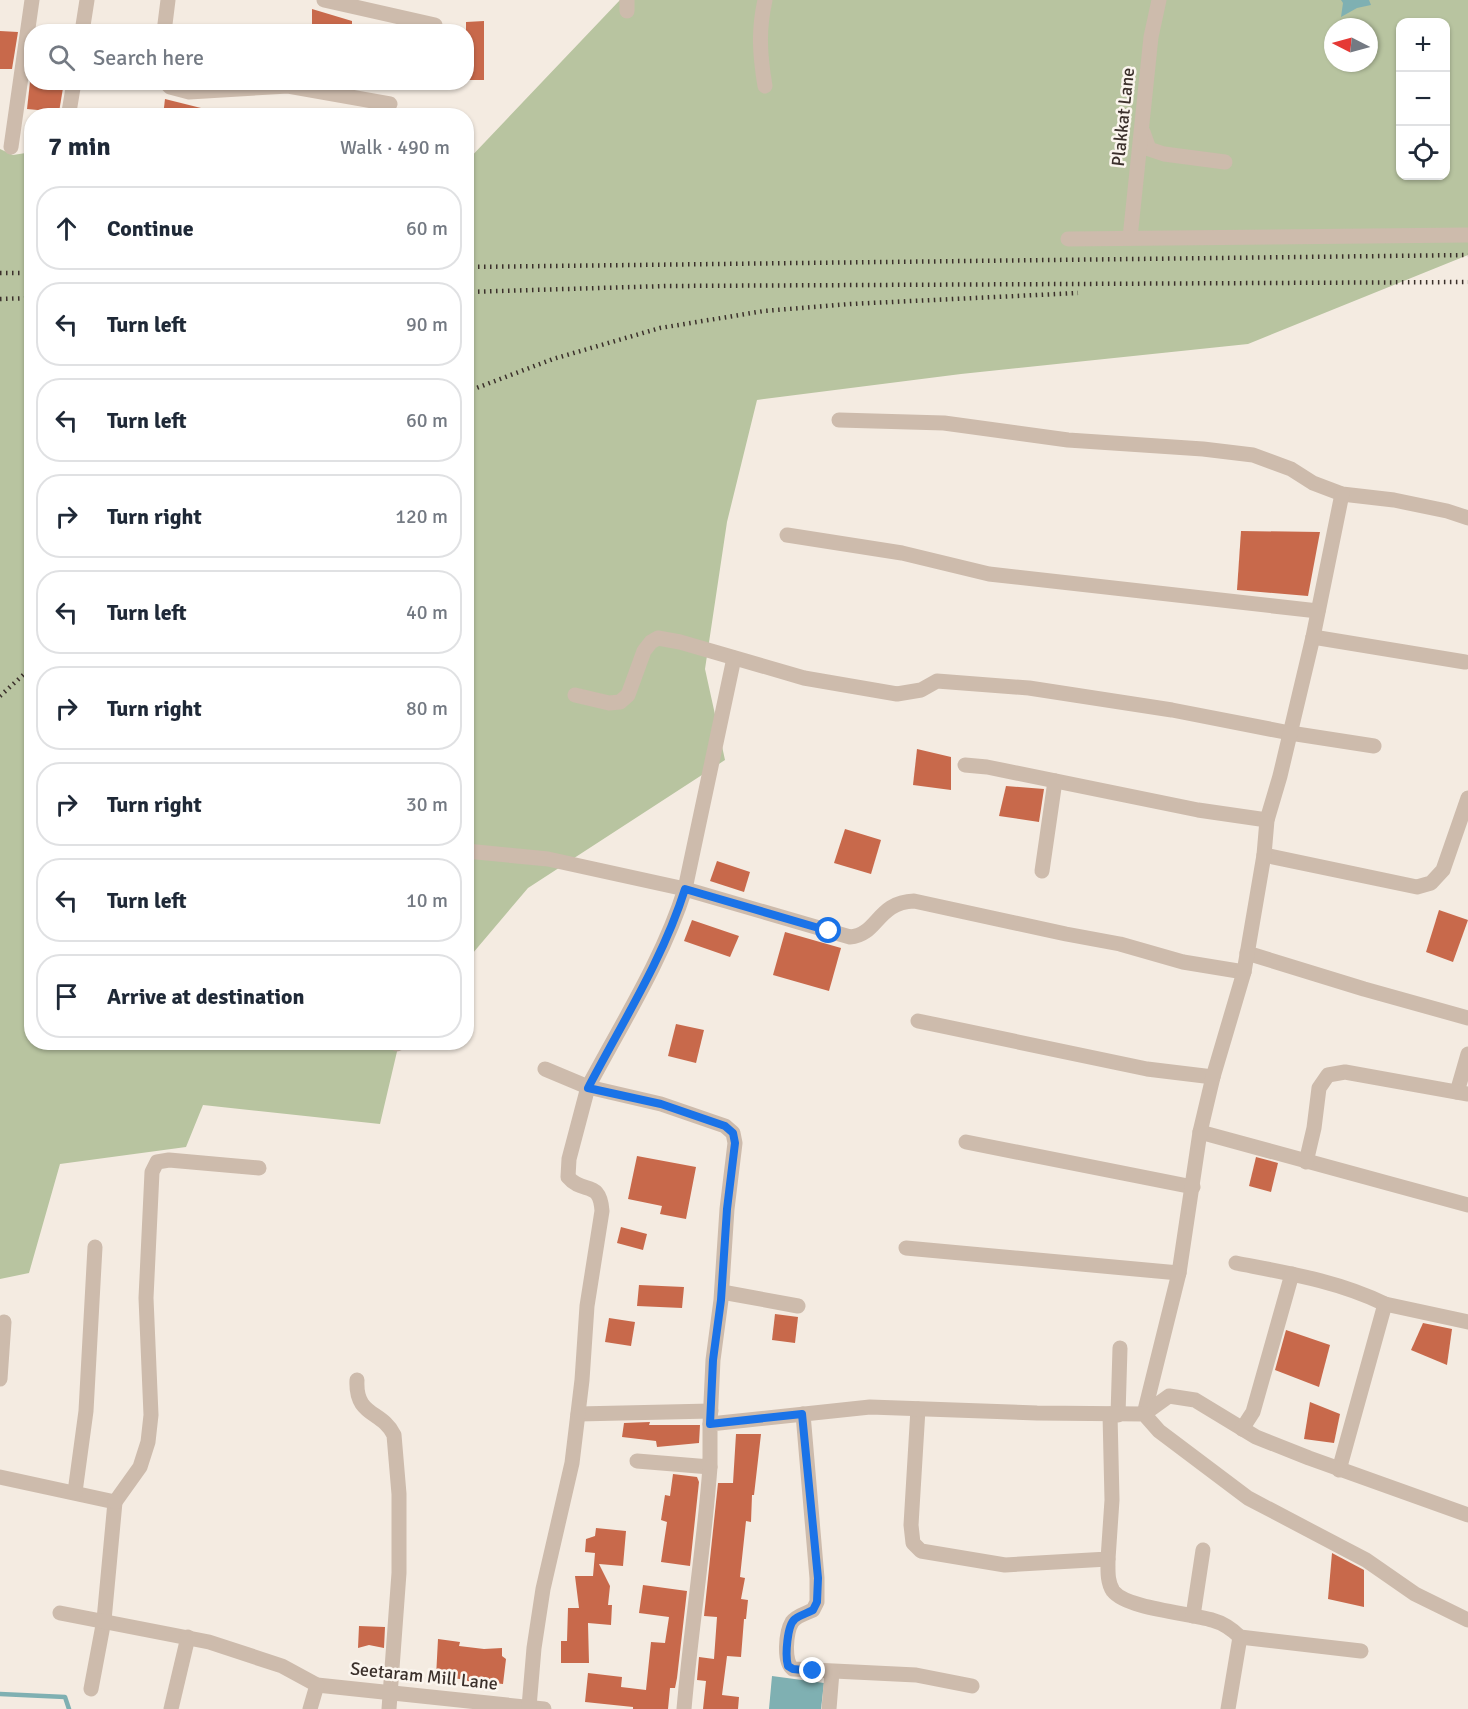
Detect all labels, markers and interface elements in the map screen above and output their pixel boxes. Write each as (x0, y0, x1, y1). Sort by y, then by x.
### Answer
north arrow (1324, 18, 1378, 72)
map controls (1396, 18, 1450, 180)
button: + (1396, 18, 1450, 72)
search box (24, 24, 474, 90)
icon: search (45, 41, 78, 74)
text: Search here (93, 44, 204, 71)
street label: Plakkat Lane (1107, 67, 1139, 167)
button: − (1396, 72, 1450, 126)
button: locate (1396, 126, 1450, 180)
text: 7 min (48, 131, 111, 163)
text: Walk · 490 m (340, 135, 450, 160)
icon: ahead (50, 212, 83, 245)
text: Continue (107, 215, 194, 242)
text: 60 m (406, 216, 448, 241)
icon: left (50, 308, 83, 341)
text: Turn left (107, 311, 187, 338)
text: 90 m (406, 312, 448, 337)
icon: left (50, 404, 83, 437)
text: Turn left (107, 407, 187, 434)
text: 60 m (406, 408, 448, 433)
icon: right (50, 500, 83, 533)
text: Turn right (107, 503, 202, 530)
text: 120 m (395, 504, 448, 529)
icon: left (50, 596, 83, 629)
text: Turn left (107, 599, 187, 626)
text: 40 m (406, 600, 448, 625)
icon: right (50, 692, 83, 725)
text: Turn right (107, 695, 202, 722)
text: 80 m (406, 696, 448, 721)
icon: right (50, 788, 83, 821)
text: Turn right (107, 791, 202, 818)
text: 30 m (406, 792, 448, 817)
icon: left (50, 884, 83, 917)
text: Turn left (107, 887, 187, 914)
text: 10 m (406, 888, 448, 913)
route start (815, 917, 841, 943)
icon: arrive (50, 980, 83, 1013)
text: Arrive at destination (107, 983, 304, 1010)
street label: Seetaram Mill Lane (349, 1657, 499, 1695)
route end (799, 1657, 825, 1683)

